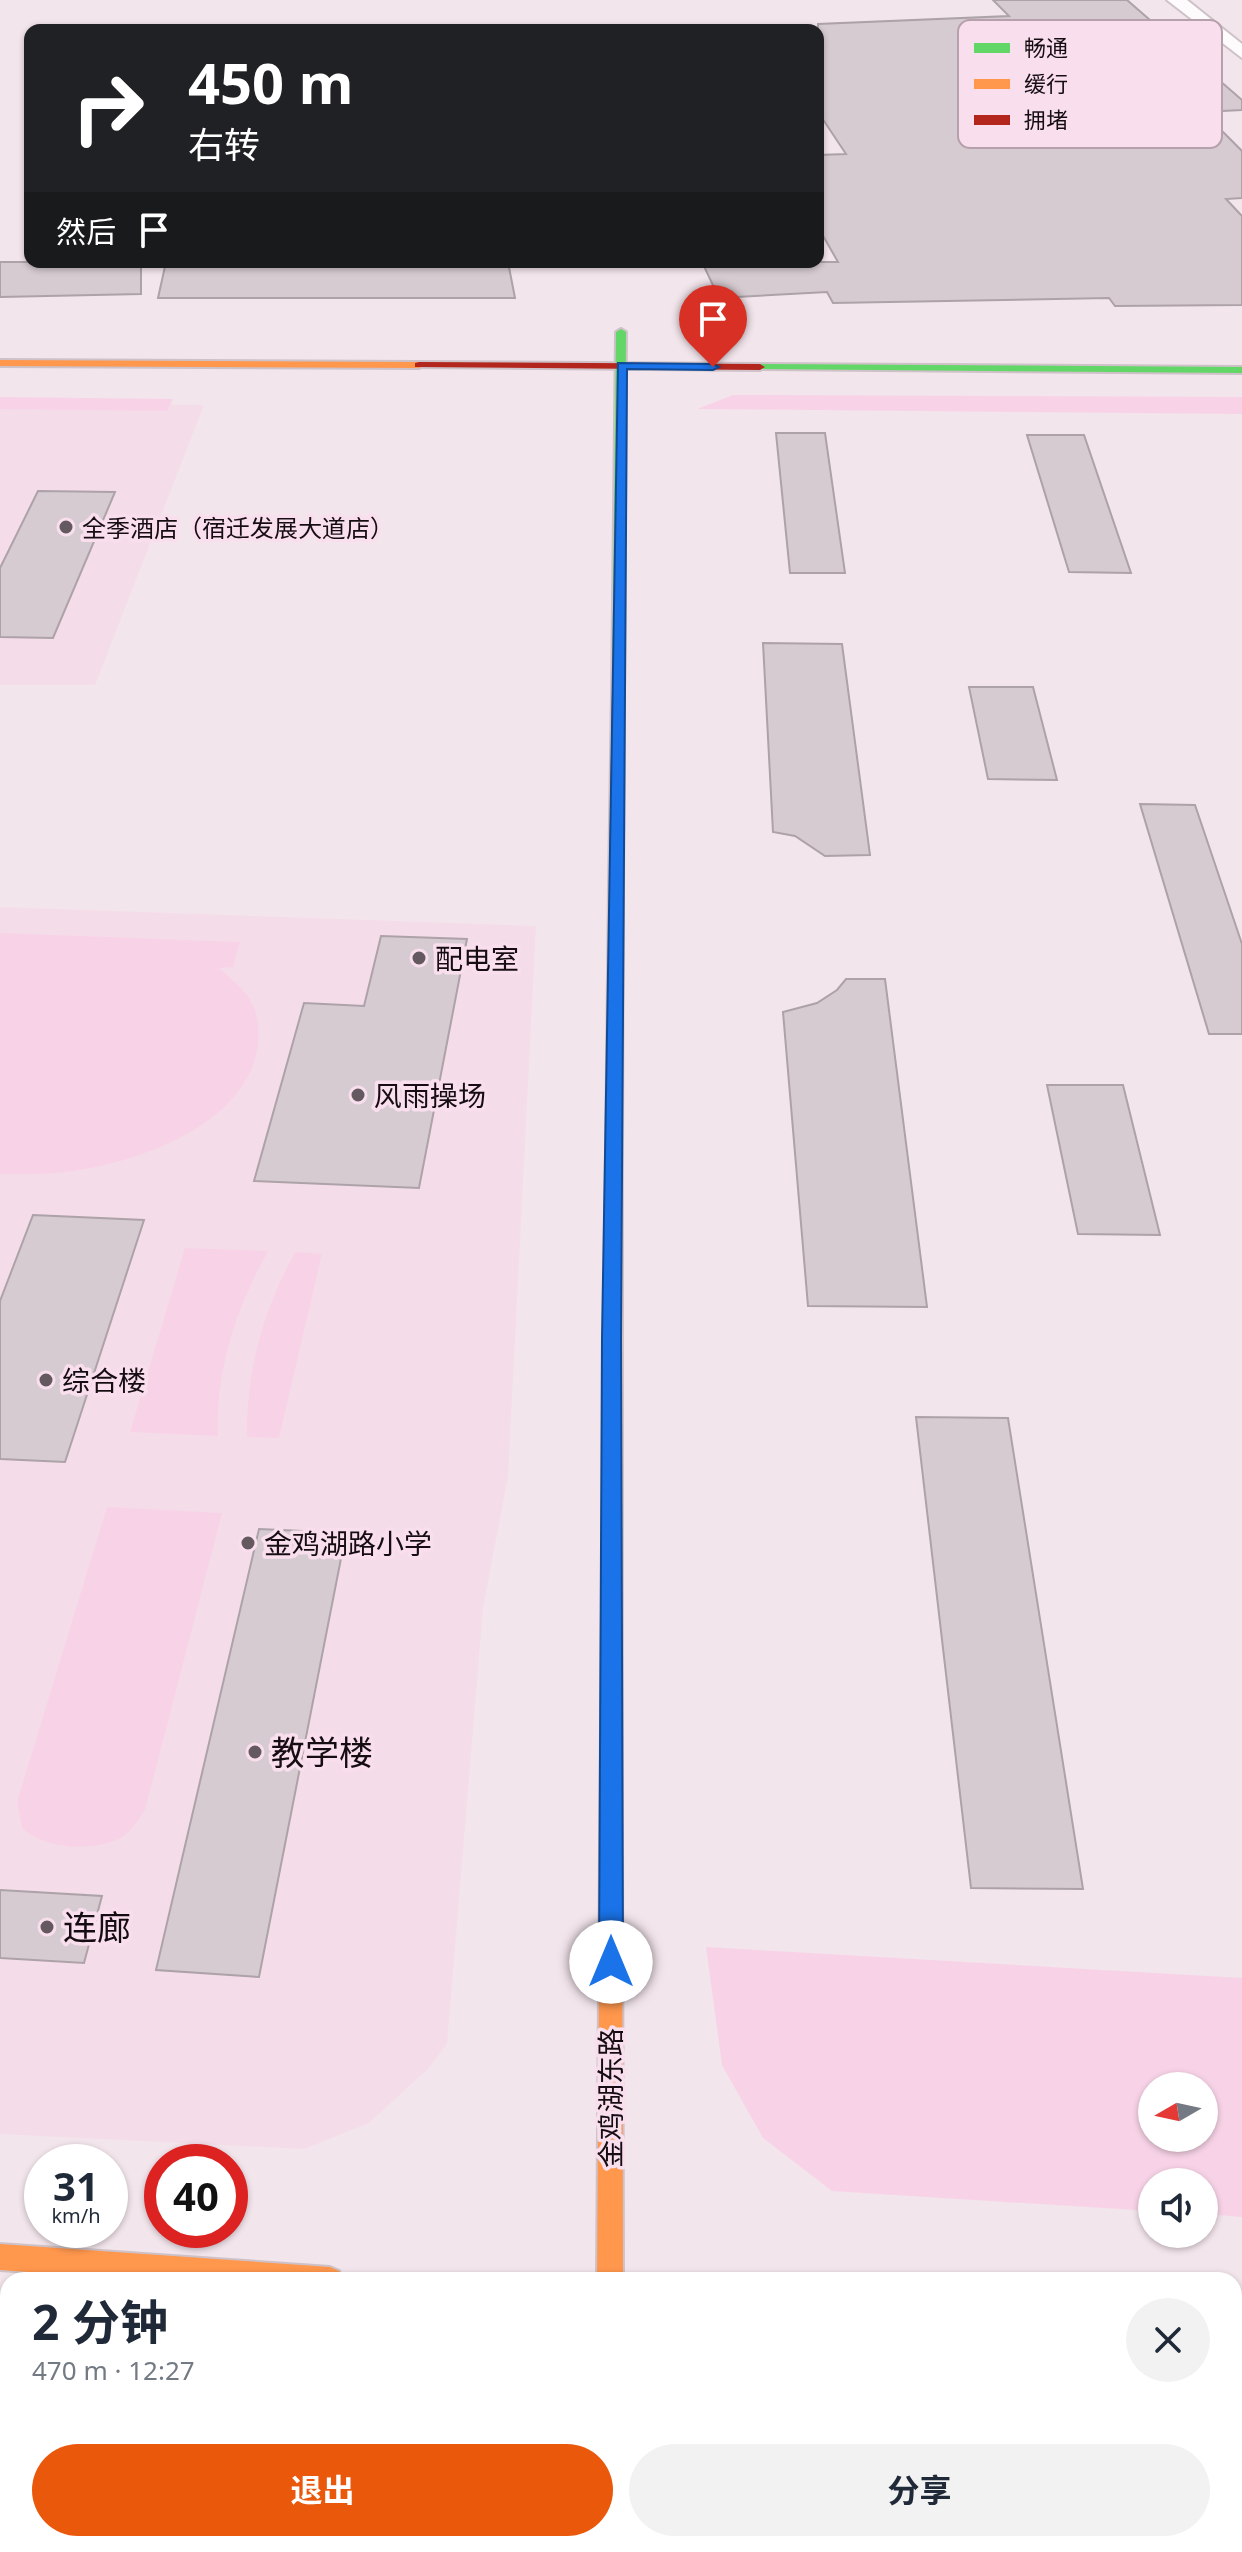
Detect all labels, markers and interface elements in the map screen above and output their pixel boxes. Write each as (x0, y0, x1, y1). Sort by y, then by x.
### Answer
legend (958, 20, 1222, 148)
text: 畅通 (1024, 32, 1068, 62)
text: 450 m (188, 44, 353, 120)
icon: right (56, 56, 160, 160)
text: 缓行 (1024, 68, 1068, 98)
text: 拥堵 (1024, 104, 1068, 134)
text: 右转 (188, 120, 260, 169)
icon: arrive (132, 208, 176, 252)
text: 然后 (56, 211, 116, 252)
pin (679, 285, 747, 367)
icon: arrive (691, 297, 735, 341)
place label: 全季酒店（宿迁发展大道店） (82, 511, 394, 544)
marker: 全季酒店（宿迁发展大道店） (57, 518, 75, 536)
place label: 配电室 (435, 939, 519, 977)
marker: 配电室 (410, 949, 428, 967)
place label: 风雨操场 (374, 1076, 486, 1114)
marker: 风雨操场 (349, 1086, 367, 1104)
place label: 综合楼 (62, 1361, 146, 1399)
marker: 综合楼 (37, 1371, 55, 1389)
place label: 金鸡湖路小学 (264, 1524, 432, 1562)
marker: 金鸡湖路小学 (239, 1534, 257, 1552)
place label: 教学楼 (271, 1729, 373, 1775)
marker: 教学楼 (246, 1743, 264, 1761)
place label: 连廊 (63, 1904, 131, 1950)
marker: 连廊 (38, 1918, 56, 1936)
position arrow (569, 1920, 653, 2004)
street label: 金鸡湖东路 (591, 2028, 629, 2168)
north arrow (1138, 2072, 1218, 2152)
map controls (1138, 2072, 1218, 2248)
speed limit sign: 40 (144, 2144, 248, 2248)
text: 31 (53, 2158, 99, 2213)
button: sound (1138, 2168, 1218, 2248)
text: km/h (51, 2202, 101, 2229)
text: 2 分钟 (32, 2289, 168, 2354)
button: close (1126, 2298, 1210, 2382)
text: 470 m · 12:27 (32, 2352, 195, 2388)
button: 退出 (32, 2444, 613, 2536)
button: 分享 (629, 2444, 1210, 2536)

